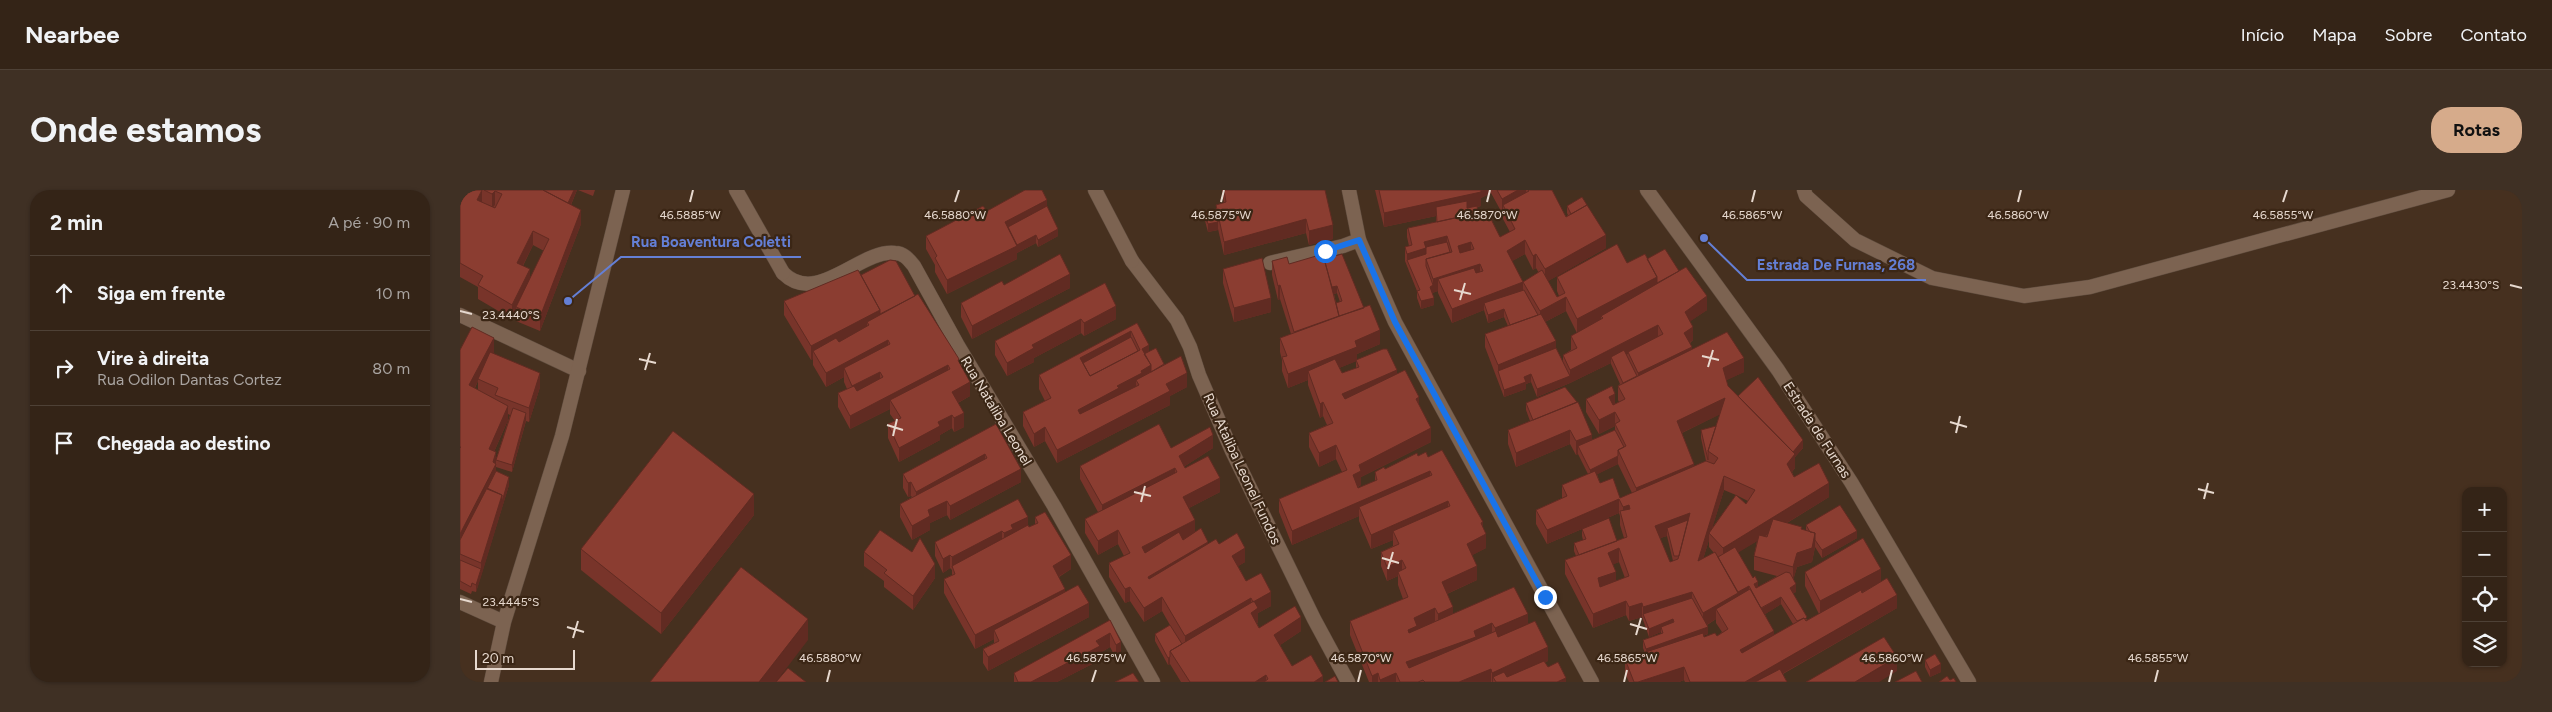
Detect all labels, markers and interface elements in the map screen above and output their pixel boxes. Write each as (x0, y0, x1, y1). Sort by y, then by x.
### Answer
text: Nearbee (25, 20, 120, 49)
text: Início (2241, 24, 2284, 46)
text: Mapa (2312, 24, 2356, 46)
text: Sobre (2384, 24, 2432, 46)
text: Contato (2460, 24, 2527, 46)
button: Rotas (2431, 107, 2522, 153)
text: Onde estamos (30, 109, 261, 151)
text: 46.5885°W (659, 208, 721, 222)
text: 46.5880°W (924, 208, 986, 222)
text: 46.5875°W (1191, 208, 1252, 222)
text: 46.5870°W (1456, 208, 1518, 222)
text: 46.5865°W (1722, 208, 1783, 222)
text: 46.5860°W (1987, 208, 2049, 222)
text: 46.5855°W (2253, 208, 2314, 222)
text: 2 min (50, 210, 103, 235)
text: A pé · 90 m (328, 213, 410, 232)
callout: Rua Boaventura Coletti (621, 227, 801, 257)
text: Rua Boaventura Coletti (631, 233, 791, 251)
route start (1314, 240, 1337, 263)
callout: Estrada De Furnas, 268 (1747, 250, 1926, 280)
text: Estrada De Furnas, 268 (1757, 256, 1915, 274)
text: 23.4430°S (2443, 278, 2499, 292)
icon: ahead (50, 279, 78, 307)
text: Siga em frente (97, 282, 225, 305)
text: 10 m (376, 284, 410, 303)
text: 23.4440°S (482, 308, 540, 322)
text: Vire à direita (97, 347, 209, 370)
street label: Rua Nataliba Leonel (957, 353, 1035, 469)
icon: right (50, 354, 78, 382)
text: 80 m (372, 359, 410, 378)
text: Rua Odilon Dantas Cortez (97, 370, 282, 389)
street label: Estrada de Furnas (1779, 379, 1855, 481)
street label: Rua Ataliba Leonel Fundos (1199, 391, 1285, 547)
icon: arrive (50, 429, 78, 457)
text: Chegada ao destino (97, 432, 270, 455)
map controls (2462, 487, 2507, 667)
button: + (2462, 487, 2507, 532)
button: − (2462, 532, 2507, 577)
button: locate (2462, 577, 2507, 622)
route end (1534, 586, 1557, 609)
text: 23.4445°S (483, 595, 539, 609)
button: layers (2462, 622, 2507, 667)
scale bar (475, 647, 575, 670)
text: 20 m (482, 650, 514, 667)
text: 46.5880°W (799, 651, 861, 665)
text: 46.5875°W (1066, 651, 1127, 665)
text: 46.5870°W (1330, 651, 1392, 665)
text: 46.5865°W (1597, 651, 1658, 665)
text: 46.5860°W (1861, 651, 1923, 665)
text: 46.5855°W (2128, 651, 2189, 665)

